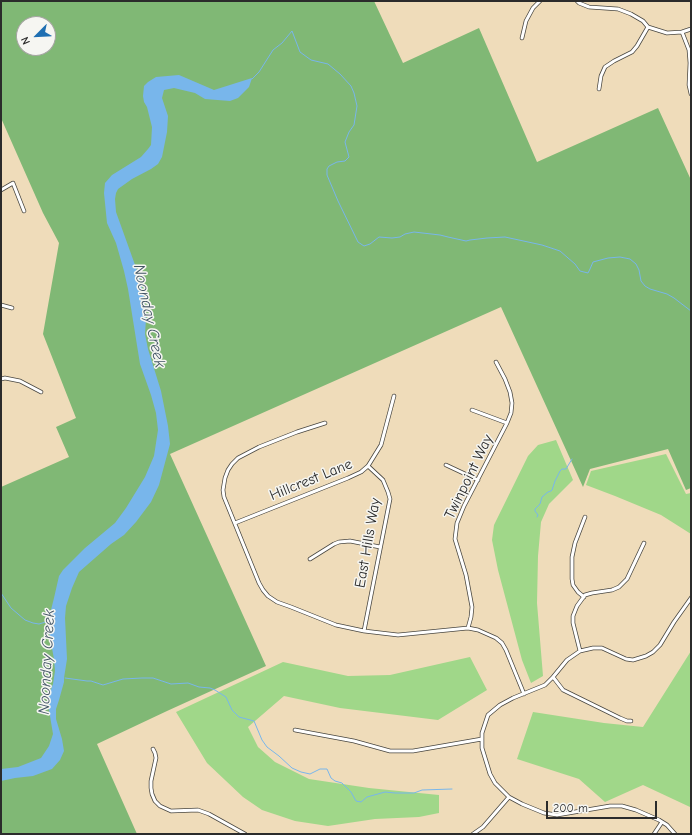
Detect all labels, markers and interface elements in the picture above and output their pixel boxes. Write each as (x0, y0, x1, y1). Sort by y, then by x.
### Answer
north arrow (16, 16, 56, 56)
text: N (18, 35, 33, 47)
water label: Noonday Creek (129, 263, 169, 369)
street label: Twinpoint Way (441, 432, 497, 522)
street label: Hillcrest Lane (267, 455, 355, 505)
street label: East Hills Way (351, 497, 385, 589)
water label: Noonday Creek (35, 609, 59, 715)
scale bar (548, 793, 659, 819)
text: 200 m (553, 801, 588, 815)

